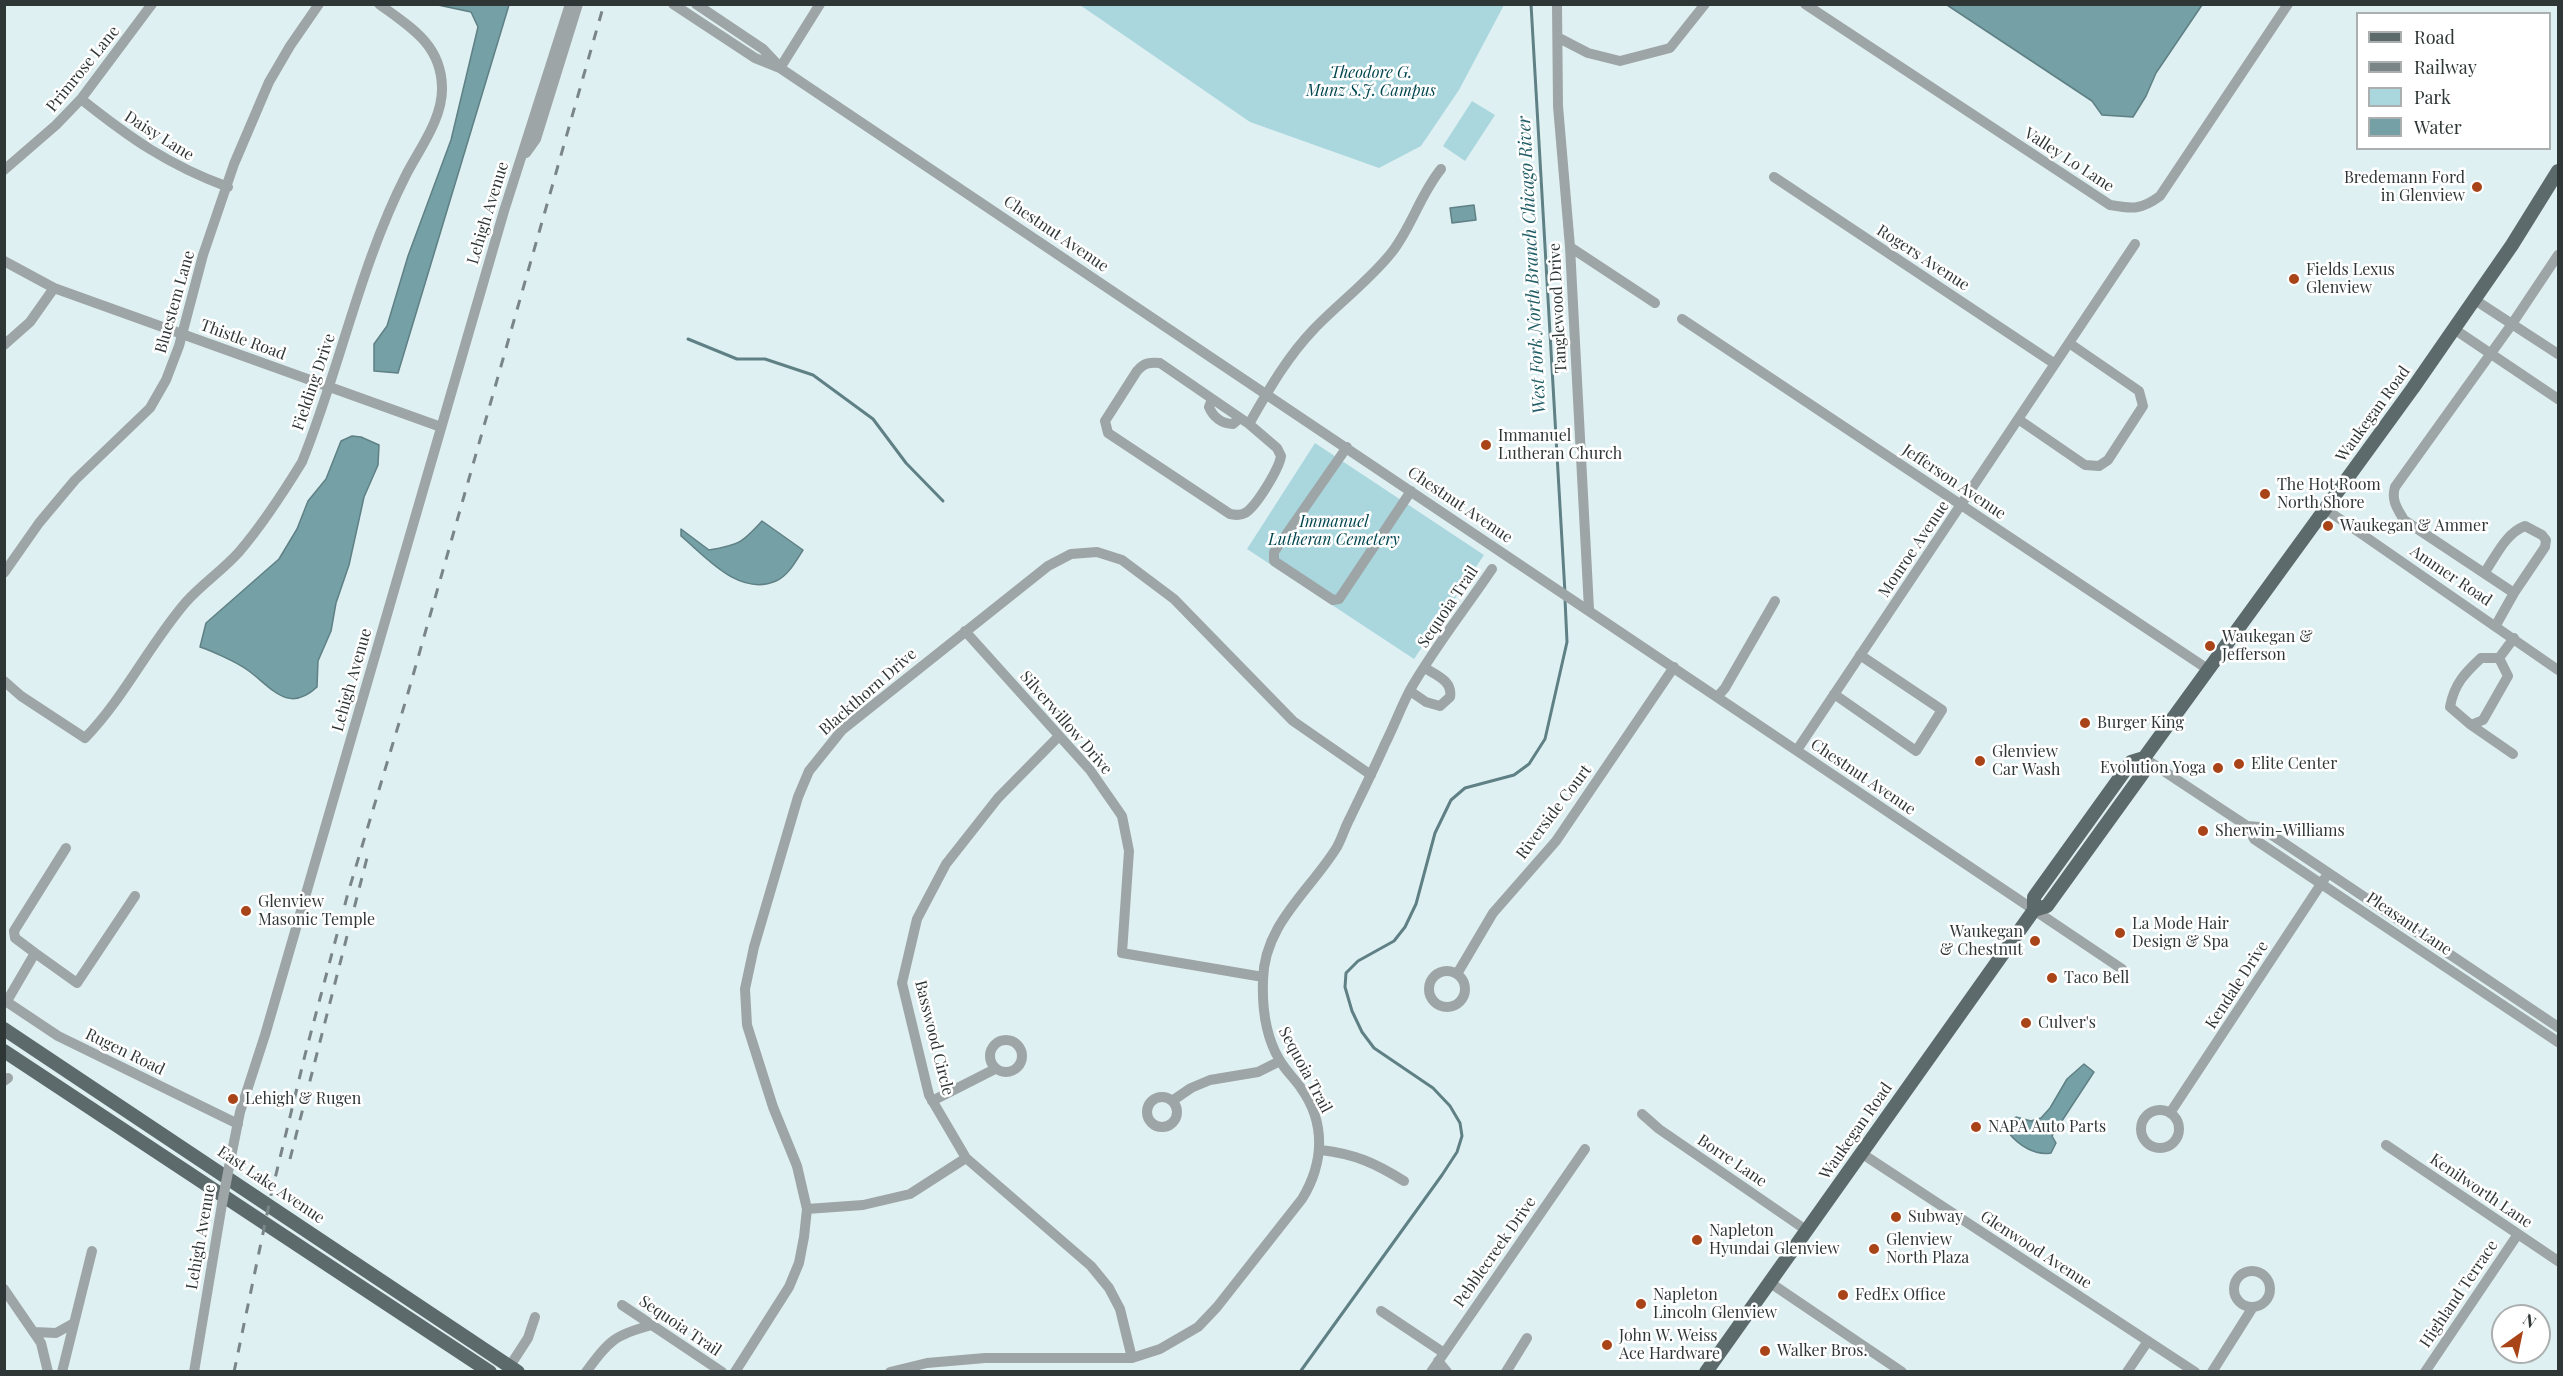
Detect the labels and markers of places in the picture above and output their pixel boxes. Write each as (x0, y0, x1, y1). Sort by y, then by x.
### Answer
place label: Bredemann Ford in Glenview (2344, 168, 2465, 206)
marker: Bredemann Ford in Glenview (2470, 180, 2484, 194)
place label: Fields Lexus Glenview (2306, 260, 2395, 298)
marker: Fields Lexus Glenview (2287, 272, 2301, 286)
place label: Immanuel Lutheran Church (1498, 426, 1622, 464)
marker: Immanuel Lutheran Church (1479, 438, 1493, 452)
place label: The Hot Room North Shore (2277, 475, 2381, 513)
marker: The Hot Room North Shore (2258, 487, 2272, 501)
place label: Waukegan & Ammer (2340, 516, 2488, 536)
marker: Waukegan & Ammer (2321, 519, 2335, 533)
place label: Waukegan & Jefferson (2222, 627, 2313, 665)
marker: Waukegan & Jefferson (2203, 639, 2217, 653)
place label: Burger King (2097, 713, 2184, 733)
marker: Burger King (2078, 716, 2092, 730)
place label: Glenview Car Wash (1992, 742, 2060, 780)
marker: Glenview Car Wash (1973, 754, 1987, 768)
place label: Elite Center (2251, 754, 2337, 774)
marker: Elite Center (2232, 757, 2246, 771)
place label: Evolution Yoga (2100, 758, 2206, 778)
marker: Evolution Yoga (2211, 761, 2225, 775)
place label: Sherwin-Williams (2215, 821, 2345, 841)
marker: Sherwin-Williams (2196, 824, 2210, 838)
place label: Glenview Masonic Temple (258, 892, 375, 930)
marker: Glenview Masonic Temple (239, 904, 253, 918)
place label: La Mode Hair Design & Spa (2132, 914, 2229, 952)
place label: Waukegan & Chestnut (1940, 922, 2023, 960)
marker: La Mode Hair Design & Spa (2113, 926, 2127, 940)
marker: Waukegan & Chestnut (2028, 934, 2042, 948)
place label: Taco Bell (2064, 968, 2129, 988)
marker: Taco Bell (2045, 971, 2059, 985)
place label: Culver's (2038, 1013, 2096, 1033)
marker: Culver's (2019, 1016, 2033, 1030)
place label: Lehigh & Rugen (245, 1089, 361, 1109)
marker: Lehigh & Rugen (226, 1092, 240, 1106)
place label: NAPA Auto Parts (1988, 1117, 2106, 1137)
marker: NAPA Auto Parts (1969, 1120, 1983, 1134)
place label: Subway (1908, 1207, 1963, 1227)
marker: Subway (1889, 1210, 1903, 1224)
place label: Napleton Hyundai Glenview (1709, 1221, 1840, 1259)
place label: Glenview North Plaza (1886, 1230, 1969, 1268)
marker: Napleton Hyundai Glenview (1690, 1233, 1704, 1247)
marker: Glenview North Plaza (1867, 1242, 1881, 1256)
place label: Napleton Lincoln Glenview (1653, 1285, 1777, 1323)
place label: FedEx Office (1855, 1285, 1946, 1305)
marker: FedEx Office (1836, 1288, 1850, 1302)
marker: Napleton Lincoln Glenview (1634, 1297, 1648, 1311)
place label: John W. Weiss Ace Hardware (1619, 1326, 1720, 1364)
marker: John W. Weiss Ace Hardware (1600, 1338, 1614, 1352)
place label: Walker Bros. (1777, 1341, 1867, 1361)
marker: Walker Bros. (1758, 1344, 1772, 1358)

